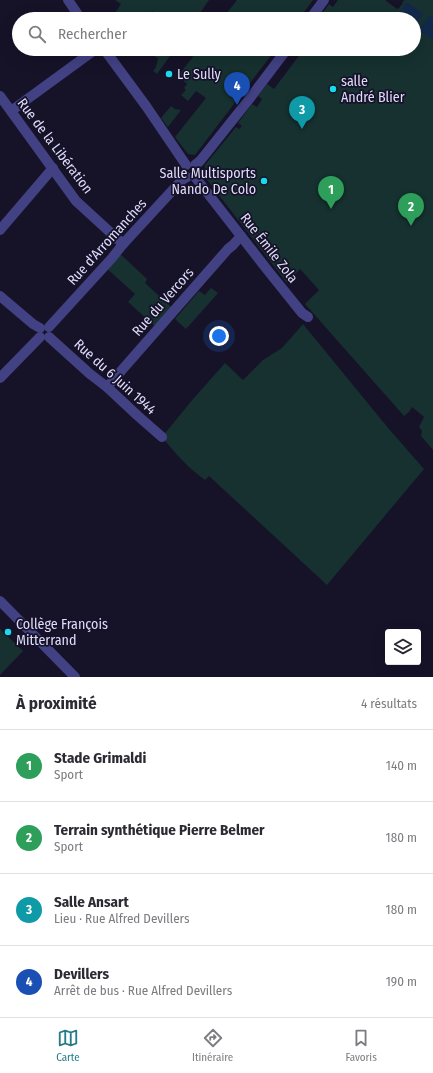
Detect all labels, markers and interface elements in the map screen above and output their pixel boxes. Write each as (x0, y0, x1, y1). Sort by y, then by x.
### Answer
search box (12, 12, 421, 56)
icon: search (26, 23, 48, 45)
text: Rechercher (58, 25, 127, 43)
place label: Le Sully (177, 66, 222, 83)
marker: Le Sully (164, 69, 174, 79)
pin: 4 (224, 72, 250, 105)
place label: salle André Blier (341, 73, 405, 106)
marker: salle André Blier (328, 84, 338, 94)
street label: Rue de la Libération (14, 95, 96, 197)
pin: 3 (289, 96, 315, 129)
place label: Salle Multisports Nando De Colo (159, 165, 256, 198)
marker: Salle Multisports Nando De Colo (259, 176, 269, 186)
pin: 1 (318, 176, 344, 209)
pin: 2 (398, 193, 424, 226)
street label: Rue d'Arromanches (64, 195, 150, 289)
street label: Rue Émile Zola (236, 209, 302, 286)
street label: Rue du Vercors (129, 264, 197, 340)
your location (209, 326, 229, 346)
street label: Rue du 6 Juin 1944 (70, 336, 160, 418)
place label: Collège François Mitterrand (16, 616, 108, 649)
marker: Collège François Mitterrand (3, 627, 13, 637)
map controls (385, 629, 421, 665)
button: layers (385, 629, 421, 665)
text: À proximité (16, 693, 97, 714)
text: 4 résultats (361, 696, 417, 711)
text: Stade Grimaldi (54, 749, 146, 767)
text: 1 (26, 758, 32, 773)
text: 140 m (386, 758, 417, 773)
text: Sport (54, 767, 83, 782)
text: Terrain synthétique Pierre Belmer (54, 821, 265, 839)
text: 2 (26, 830, 32, 845)
text: 180 m (386, 830, 417, 845)
text: Sport (54, 839, 83, 854)
text: Salle Ansart (54, 893, 129, 911)
text: 3 (26, 902, 32, 917)
text: 180 m (386, 902, 417, 917)
text: Lieu · Rue Alfred Devillers (54, 911, 189, 926)
text: Devillers (54, 965, 109, 983)
text: 4 (26, 974, 32, 989)
text: 190 m (386, 974, 417, 989)
text: Arrêt de bus · Rue Alfred Devillers (54, 983, 232, 998)
tab: Carte (56, 1027, 80, 1064)
tab: Itinéraire (192, 1027, 233, 1064)
tab: Favoris (346, 1027, 377, 1064)

